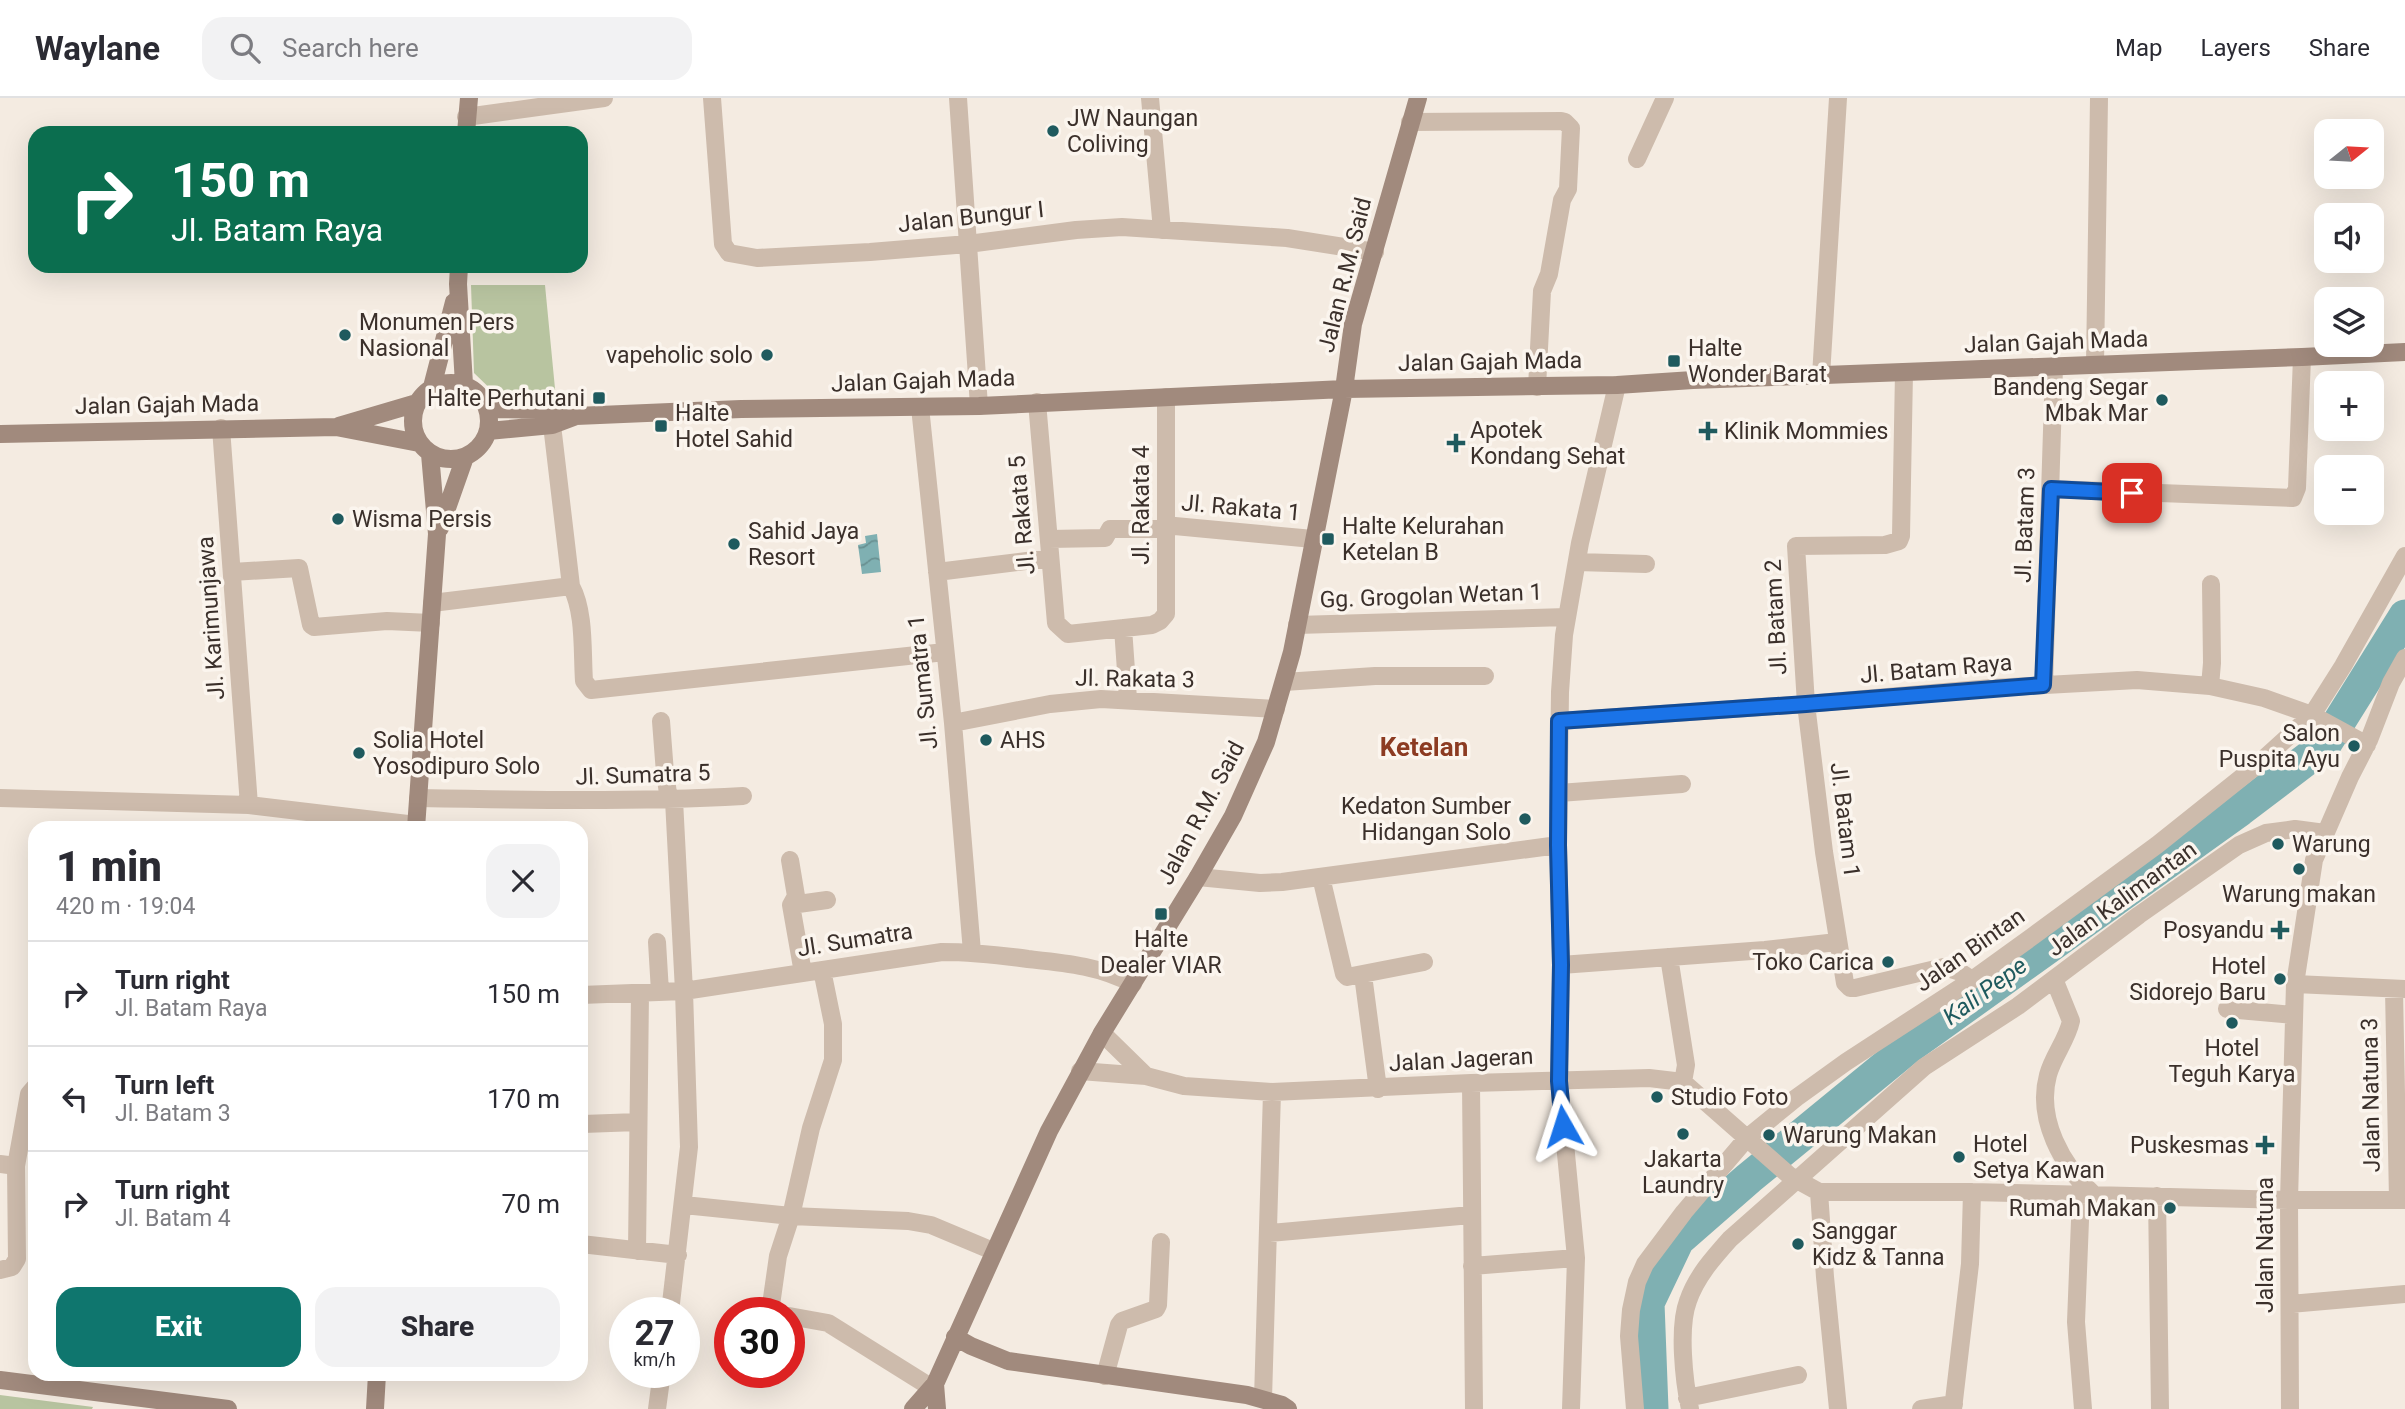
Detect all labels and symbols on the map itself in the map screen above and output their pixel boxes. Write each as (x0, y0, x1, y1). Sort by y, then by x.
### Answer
place label: JW Naungan Coliving (1067, 105, 1198, 158)
north arrow (2314, 119, 2384, 189)
marker: JW Naungan Coliving (1045, 123, 1061, 139)
street label: Jalan R.M. Said (1313, 195, 1377, 355)
street label: Jalan Bungur I (897, 196, 1045, 238)
place label: Monumen Pers Nasional (359, 309, 515, 362)
street label: Jalan Gajah Mada (1963, 325, 2149, 359)
marker: Monumen Pers Nasional (337, 327, 353, 343)
place label: Halte Wonder Barat (1688, 335, 1827, 388)
place label: vapeholic solo (606, 342, 753, 369)
marker: vapeholic solo (759, 347, 775, 363)
street label: Jalan Gajah Mada (1398, 347, 1582, 377)
marker: Halte Wonder Barat (1666, 353, 1682, 369)
street label: Jalan Gajah Mada (830, 364, 1016, 398)
place label: Bandeng Segar Mbak Mar (1993, 374, 2148, 427)
place label: Halte Perhutani (427, 385, 585, 412)
street label: Jalan Gajah Mada (75, 390, 259, 420)
marker: Halte Perhutani (591, 390, 607, 406)
marker: Bandeng Segar Mbak Mar (2154, 392, 2170, 408)
place label: Halte Hotel Sahid (675, 400, 793, 453)
place label: Apotek Kondang Sehat (1470, 417, 1625, 470)
marker: Halte Hotel Sahid (653, 418, 669, 434)
place label: Klinik Mommies (1724, 418, 1888, 445)
marker: Klinik Mommies (1698, 421, 1718, 441)
marker: Apotek Kondang Sehat (1448, 435, 1464, 451)
street label: Jl. Rakata 4 (1128, 445, 1155, 565)
street label: Jl. Rakata 5 (1003, 454, 1041, 576)
pin (2102, 463, 2162, 523)
street label: Jl. Batam 3 (2009, 467, 2041, 583)
street label: Jl. Rakata 1 (1180, 489, 1302, 527)
place label: Wisma Persis (352, 506, 492, 533)
marker: Wisma Persis (330, 511, 346, 527)
place label: Halte Kelurahan Ketelan B (1342, 513, 1504, 566)
place label: Sahid Jaya Resort (748, 518, 859, 571)
marker: Halte Kelurahan Ketelan B (1320, 531, 1336, 547)
street label: Jl. Karimunjawa (192, 535, 230, 701)
marker: Sahid Jaya Resort (726, 536, 742, 552)
street label: Jl. Batam 2 (1759, 558, 1793, 675)
street label: Gg. Grogolan Wetan 1 (1319, 579, 1543, 613)
street label: Jl. Sumatra 1 (903, 613, 943, 751)
street label: Jl. Batam Raya (1859, 649, 2013, 689)
street label: Jl. Rakata 3 (1075, 664, 1195, 694)
place label: Salon Puspita Ayu (2219, 720, 2340, 773)
place label: Solia Hotel Yosodipuro Solo (373, 727, 540, 780)
place label: AHS (1000, 727, 1045, 754)
marker: AHS (978, 732, 994, 748)
district label: Ketelan (1380, 732, 1468, 762)
street label: Jalan R.M. Said (1152, 737, 1250, 889)
marker: Salon Puspita Ayu (2346, 738, 2362, 754)
marker: Solia Hotel Yosodipuro Solo (351, 745, 367, 761)
street label: Jl. Sumatra 5 (575, 759, 711, 791)
street label: Jl. Batam 1 (1825, 761, 1865, 879)
place label: Kedaton Sumber Hidangan Solo (1341, 793, 1511, 846)
marker: Kedaton Sumber Hidangan Solo (1517, 811, 1533, 827)
place label: Warung (2292, 831, 2371, 858)
street label: Jalan Kalimantan (2042, 836, 2202, 962)
marker: Warung (2270, 836, 2286, 852)
marker: Warung makan (2291, 861, 2307, 877)
place label: Warung makan (2222, 881, 2376, 908)
street label: Jalan Bintan (1910, 902, 2030, 998)
marker: Halte Dealer VIAR (1153, 906, 1169, 922)
place label: Posyandu (2163, 917, 2264, 944)
street label: Jl. Sumatra (795, 918, 915, 962)
marker: Posyandu (2270, 920, 2290, 940)
place label: Halte Dealer VIAR (1100, 926, 1222, 979)
place label: Toko Carica (1752, 949, 1874, 976)
water label: Kali Pepe (1938, 951, 2032, 1031)
place label: Hotel Sidorejo Baru (2129, 953, 2266, 1006)
marker: Toko Carica (1880, 954, 1896, 970)
marker: Hotel Sidorejo Baru (2272, 971, 2288, 987)
marker: Hotel Teguh Karya (2224, 1015, 2240, 1031)
street label: Jalan Natuna 3 (2356, 1017, 2386, 1173)
place label: Hotel Teguh Karya (2169, 1035, 2295, 1088)
street label: Jalan Jageran (1388, 1043, 1534, 1077)
place label: Studio Foto (1671, 1084, 1788, 1111)
position arrow (1526, 1089, 1600, 1163)
marker: Studio Foto (1649, 1089, 1665, 1105)
place label: Warung Makan (1783, 1122, 1937, 1149)
marker: Jakarta Laundry (1675, 1126, 1691, 1142)
marker: Warung Makan (1761, 1127, 1777, 1143)
place label: Hotel Setya Kawan (1973, 1131, 2105, 1184)
place label: Puskesmas (2130, 1132, 2249, 1159)
marker: Puskesmas (2255, 1135, 2275, 1155)
place label: Jakarta Laundry (1642, 1146, 1724, 1199)
marker: Hotel Setya Kawan (1951, 1149, 1967, 1165)
street label: Jalan Natuna (2252, 1177, 2279, 1313)
place label: Rumah Makan (2009, 1195, 2156, 1222)
marker: Rumah Makan (2162, 1200, 2178, 1216)
place label: Sanggar Kidz & Tanna (1812, 1218, 1945, 1271)
marker: Sanggar Kidz & Tanna (1790, 1236, 1806, 1252)
speed limit sign: 30 (714, 1297, 805, 1388)

